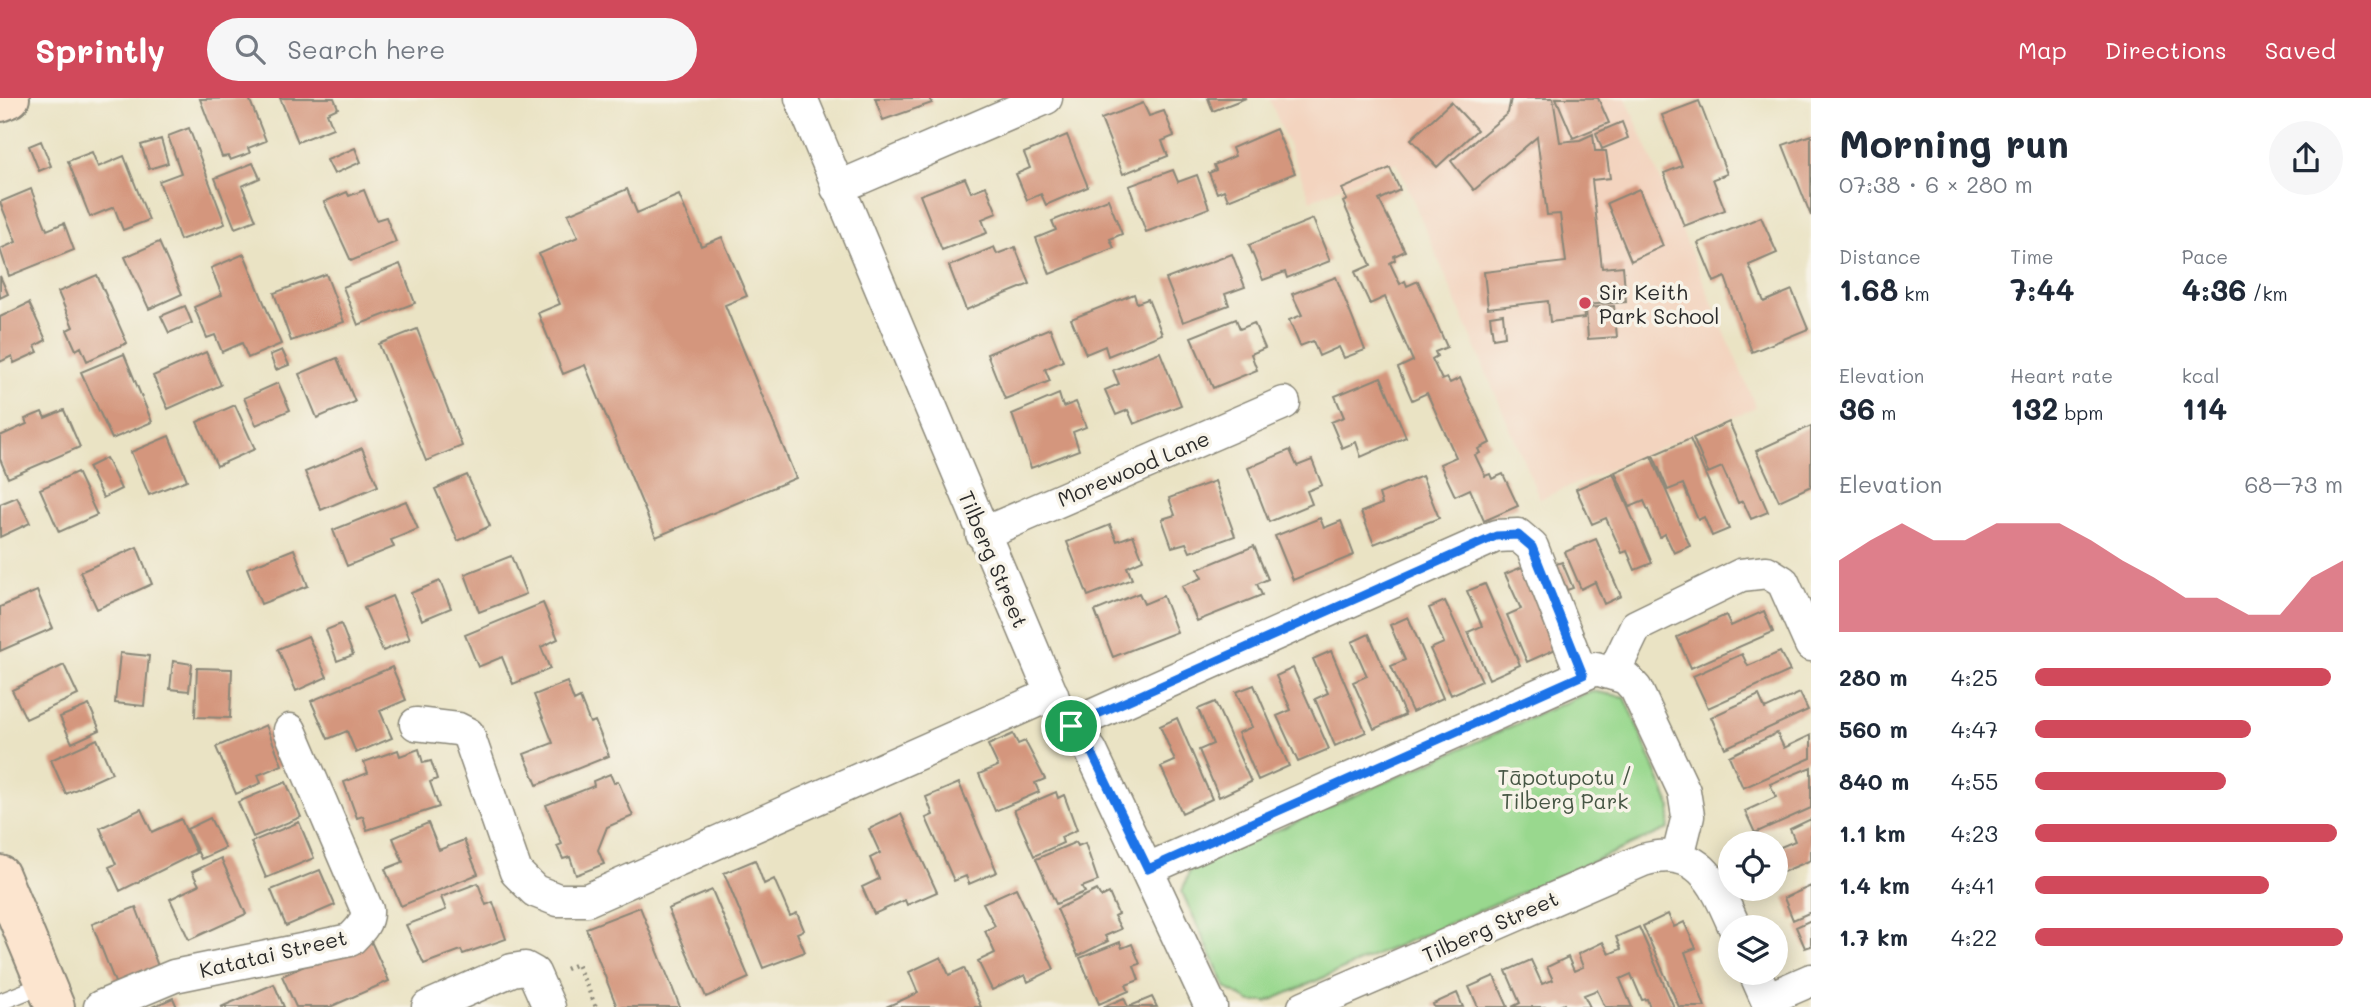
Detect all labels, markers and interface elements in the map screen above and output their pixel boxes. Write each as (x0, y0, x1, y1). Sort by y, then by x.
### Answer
search box (207, 18, 697, 81)
text: Sprintly (35, 28, 165, 71)
icon: search (231, 30, 269, 68)
text: Search here (287, 32, 445, 66)
text: Map (2018, 34, 2067, 65)
text: Directions (2105, 34, 2227, 65)
text: Saved (2265, 34, 2336, 65)
text: Morning run (1839, 118, 2069, 168)
button: share (2269, 121, 2343, 195)
text: 07:38 · 6 × 280 m (1839, 169, 2033, 199)
text: Distance (1839, 244, 1921, 269)
text: Time (2010, 244, 2054, 269)
text: Pace (2182, 244, 2228, 269)
text: 1.68 (1839, 269, 1898, 309)
text: 7:44 (2010, 269, 2075, 309)
text: 4:36 (2182, 269, 2246, 309)
place label: Sir Keith Park School (1599, 278, 1720, 329)
text: km (1898, 281, 1930, 306)
text: /km (2246, 281, 2288, 306)
marker: Sir Keith Park School (1577, 295, 1593, 311)
text: Elevation (1839, 363, 1924, 388)
text: Heart rate (2010, 363, 2113, 388)
text: kcal (2182, 363, 2220, 388)
text: 36 (1839, 388, 1875, 428)
text: 132 (2010, 388, 2058, 428)
text: 114 (2182, 388, 2227, 428)
text: m (1875, 400, 1896, 425)
text: bpm (2058, 400, 2103, 425)
street label: Morewood Lane (1053, 424, 1213, 512)
text: Elevation (1839, 469, 1942, 499)
text: 68–73 m (2244, 469, 2343, 499)
street label: Tilberg Street (953, 486, 1035, 632)
text: 280 m (1839, 662, 1907, 692)
text: 4:25 (1951, 662, 1998, 692)
pin (1041, 696, 1101, 756)
icon: arrive (1052, 707, 1090, 745)
text: 560 m (1839, 714, 1908, 744)
text: 4:47 (1951, 714, 1998, 744)
park label: Tāpotupotu / Tilberg Park (1498, 763, 1632, 814)
text: 840 m (1839, 766, 1909, 796)
text: 4:55 (1951, 766, 1998, 796)
text: 1.1 km (1839, 818, 1905, 848)
text: 4:23 (1951, 818, 1998, 848)
map controls (1718, 831, 1788, 985)
button: locate (1718, 831, 1788, 901)
text: 1.4 km (1839, 870, 1910, 900)
text: 4:41 (1951, 870, 1995, 900)
street label: Tilberg Street (1418, 884, 1562, 968)
button: layers (1718, 915, 1788, 985)
text: 1.7 km (1839, 922, 1908, 952)
text: 4:22 (1951, 922, 1997, 952)
street label: Katatai Street (197, 923, 349, 983)

